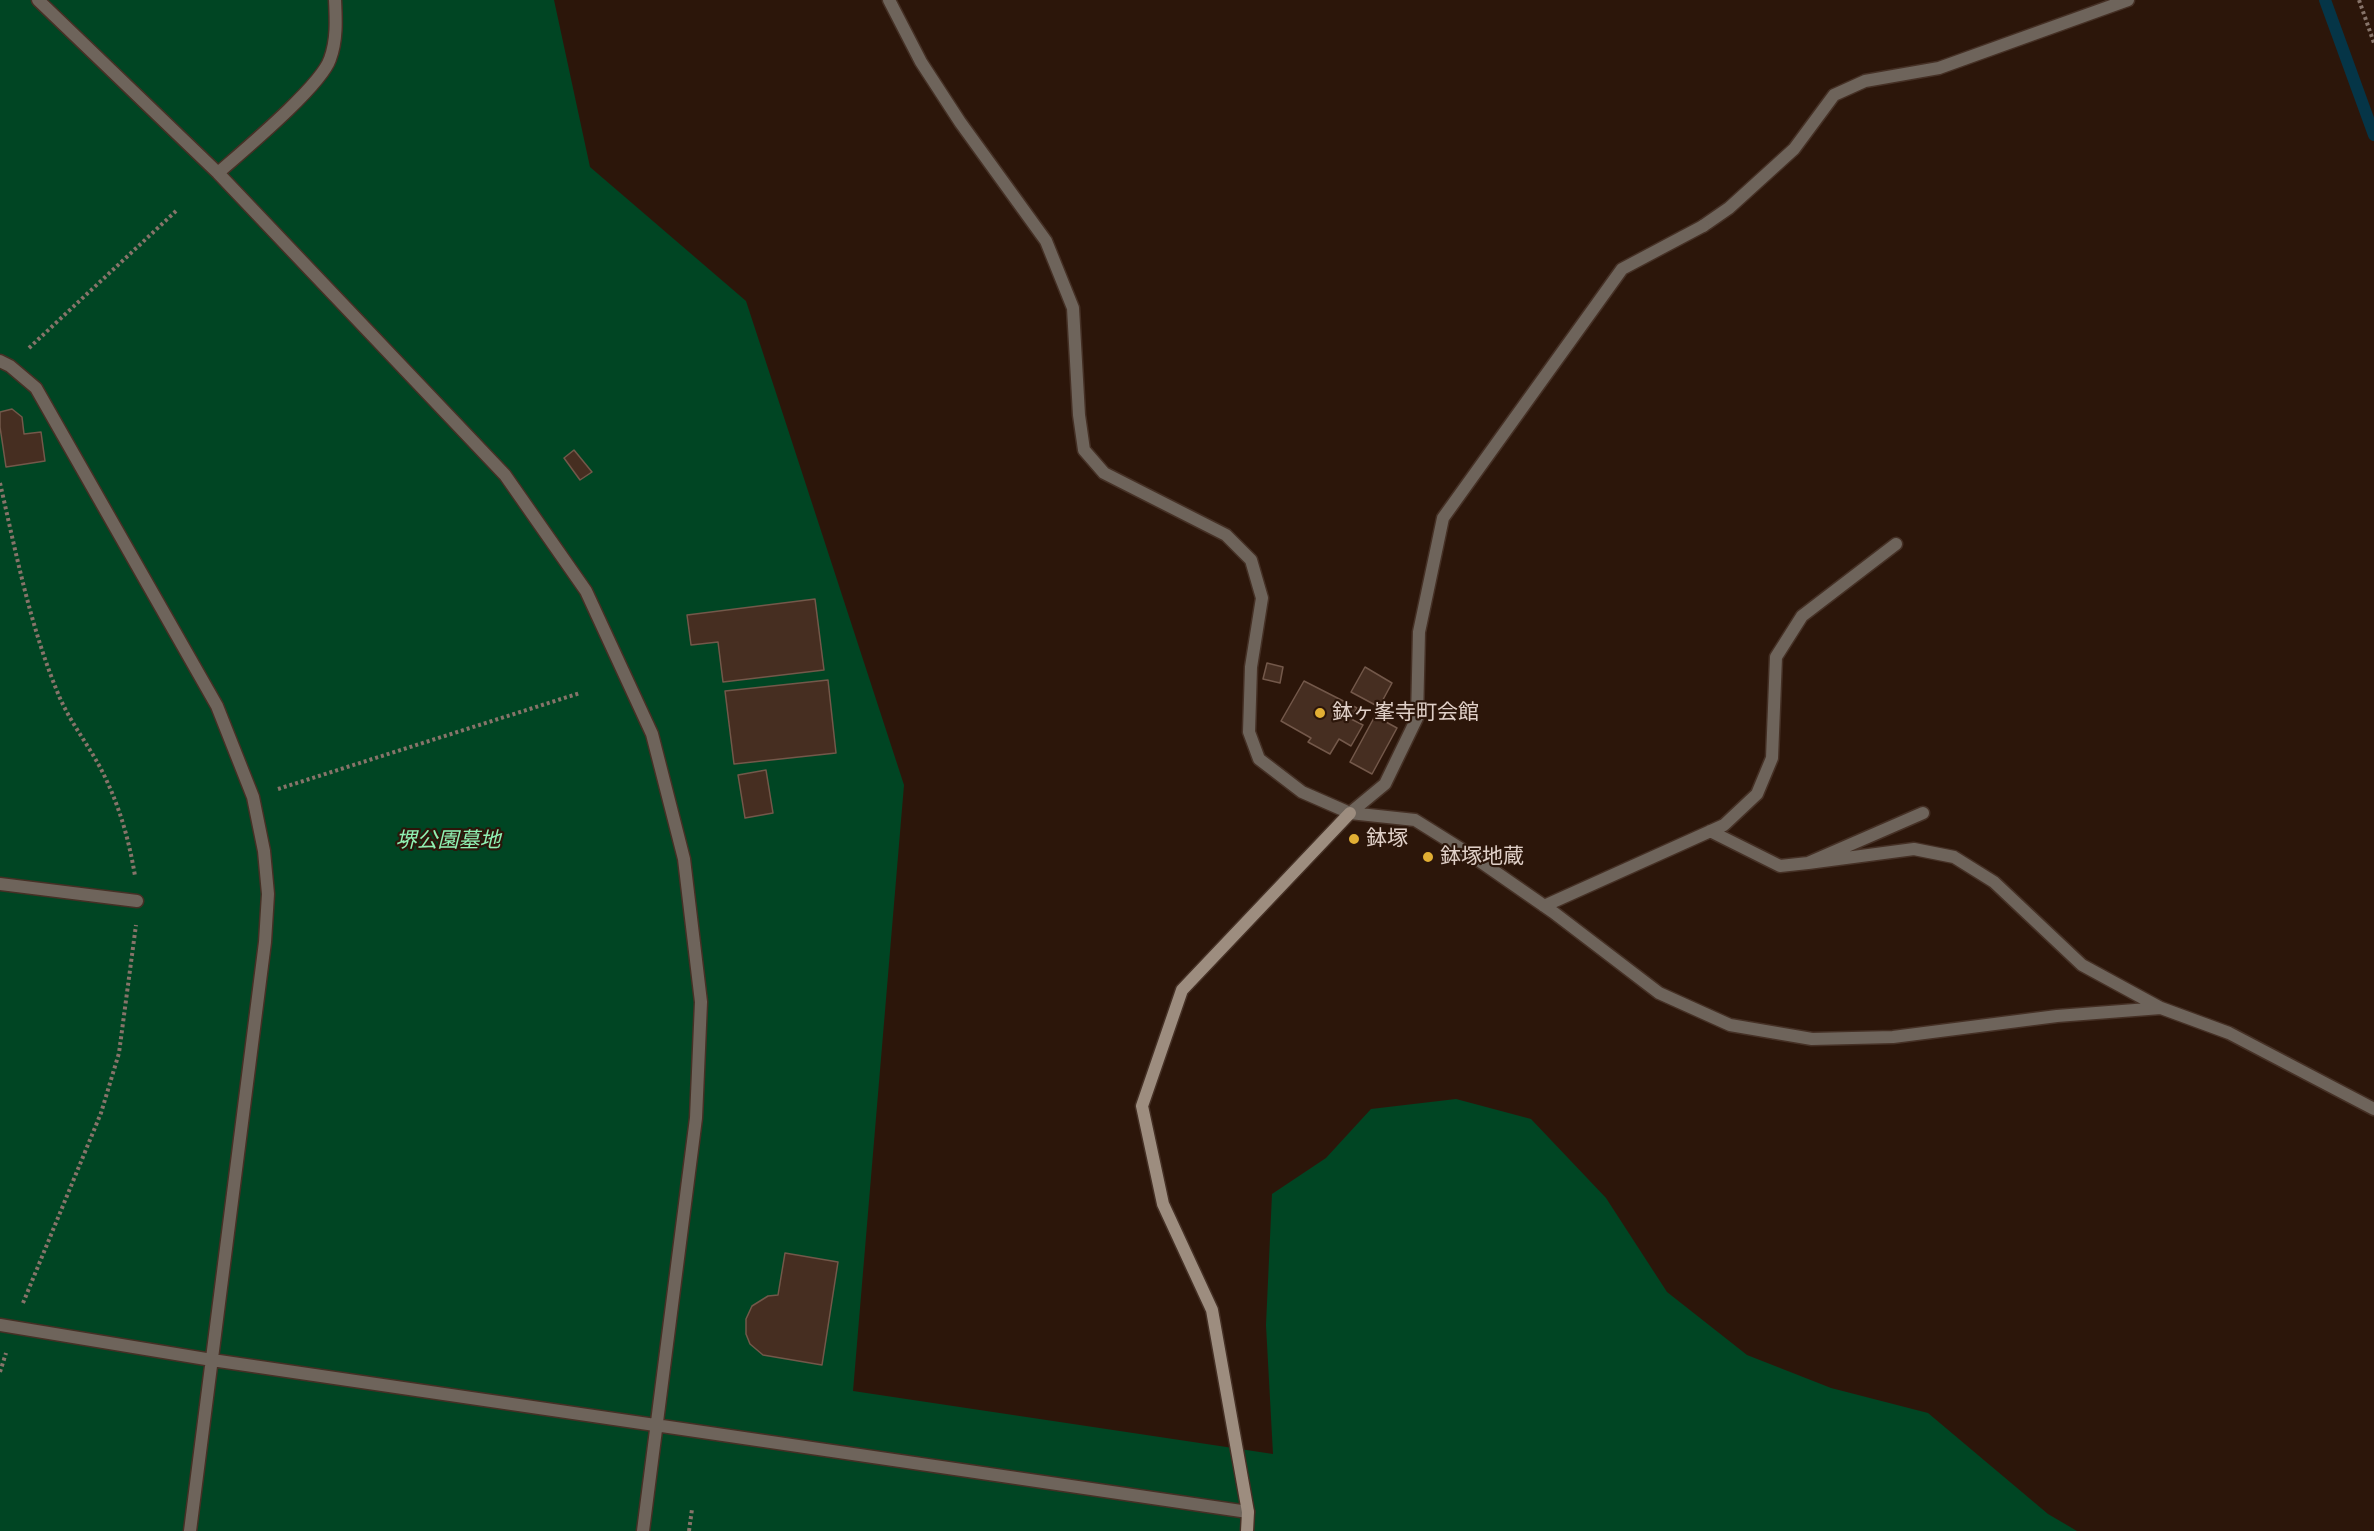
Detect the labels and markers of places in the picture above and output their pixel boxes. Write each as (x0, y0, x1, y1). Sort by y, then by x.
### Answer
place label: 鉢ヶ峯寺町会館 (1332, 700, 1479, 726)
marker: 鉢ヶ峯寺町会館 (1313, 706, 1327, 720)
place label: 鉢塚 (1366, 826, 1408, 852)
marker: 鉢塚 (1347, 832, 1361, 846)
place label: 鉢塚地蔵 (1440, 844, 1524, 870)
marker: 鉢塚地蔵 (1421, 850, 1435, 864)

